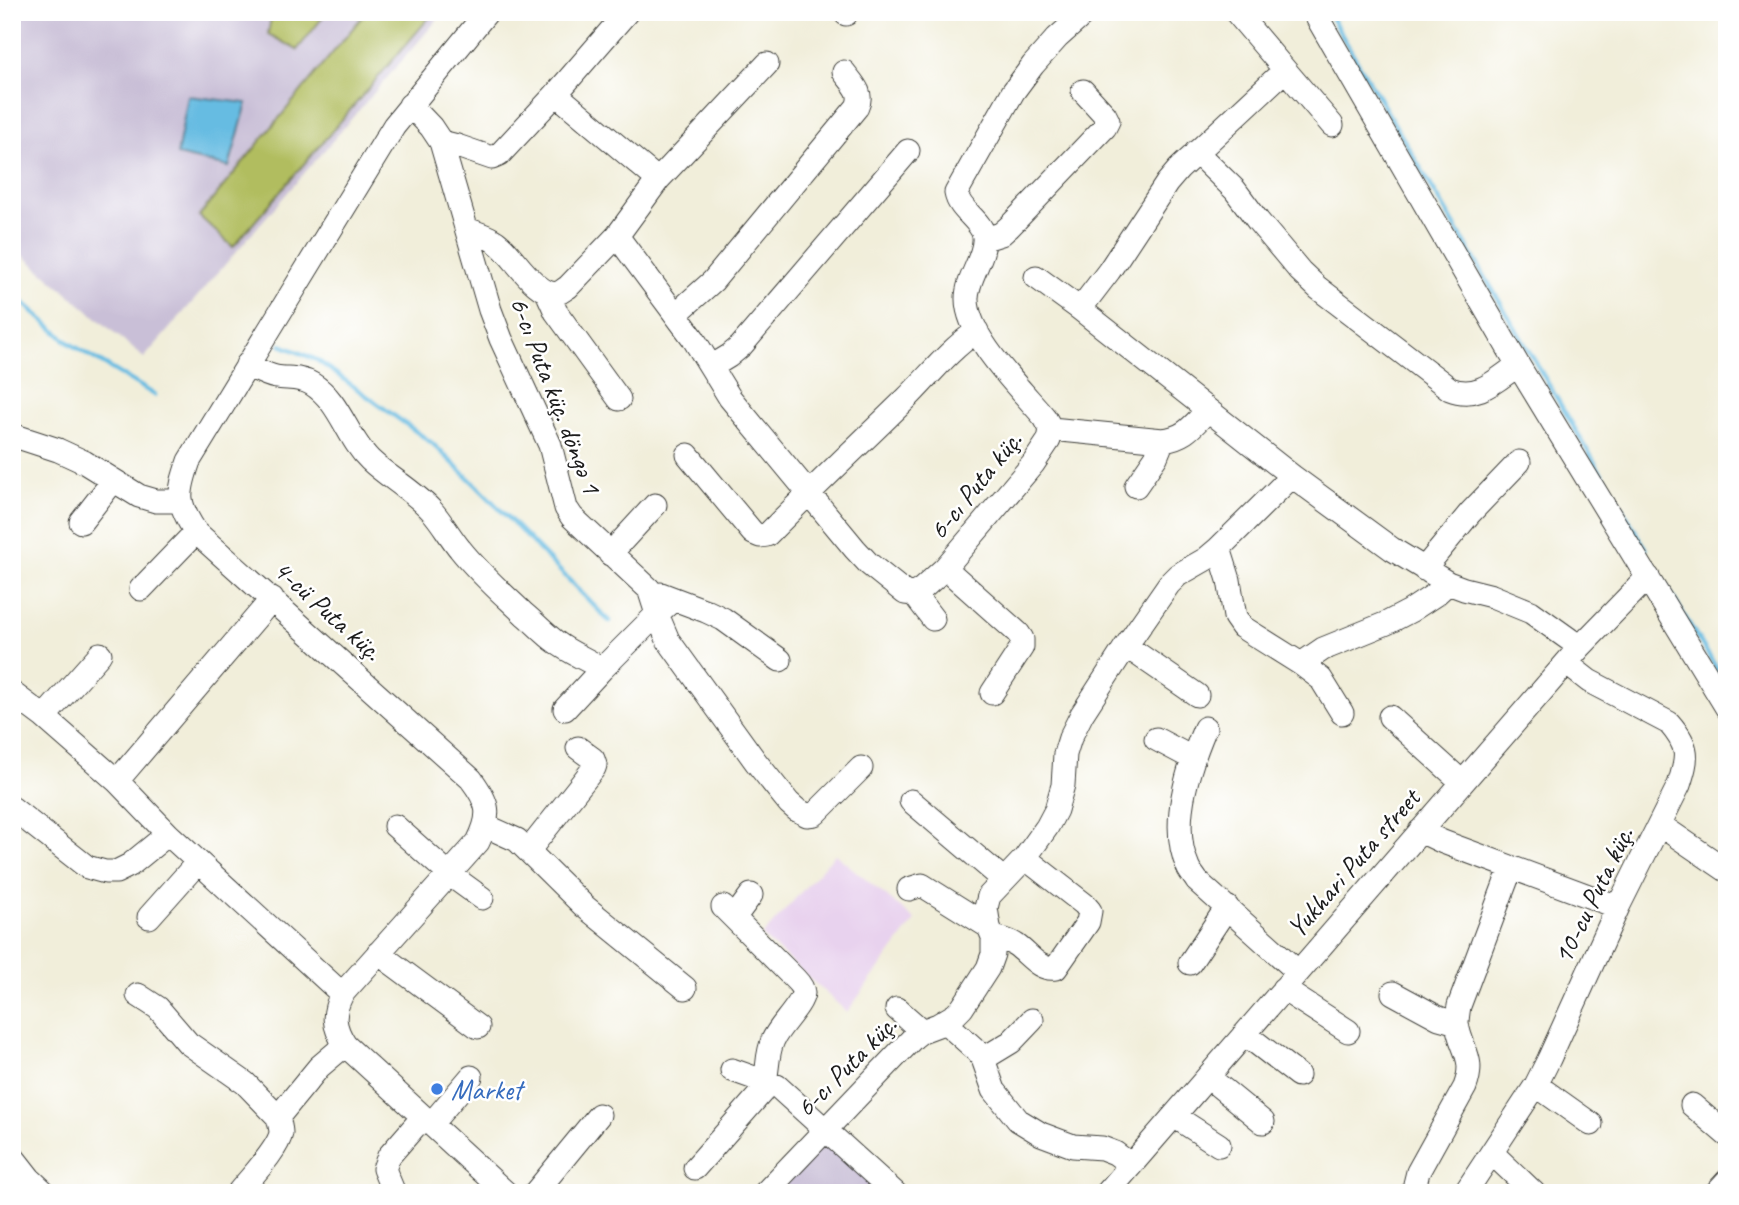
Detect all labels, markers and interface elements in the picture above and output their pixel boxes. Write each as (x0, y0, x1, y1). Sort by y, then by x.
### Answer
street label: 6-cı Puta küç. döngə 1 (502, 292, 610, 500)
street label: 6-cı Puta küç. (921, 423, 1030, 546)
street label: 4-cü Puta küç. (266, 552, 390, 668)
street label: Yukhari Puta street (1279, 779, 1429, 944)
street label: 10-cu Puta küç. (1545, 820, 1641, 969)
street label: 6-cı Puta küç. (788, 1008, 904, 1124)
place label: Market (451, 1072, 526, 1107)
marker: Market (429, 1081, 445, 1097)

